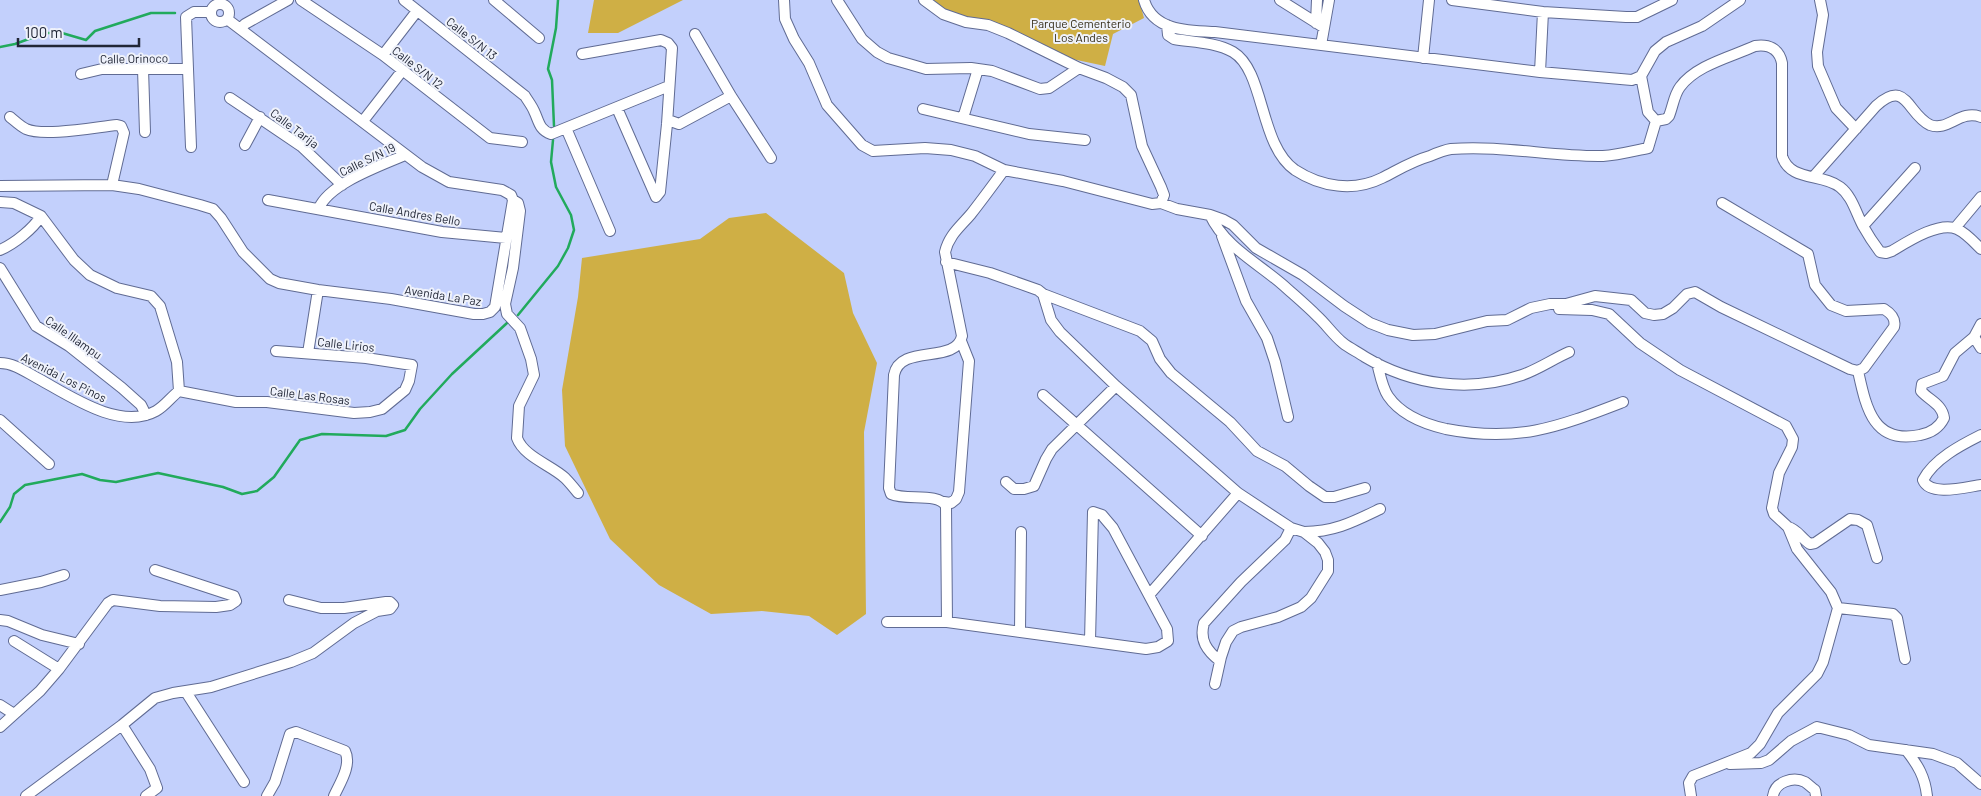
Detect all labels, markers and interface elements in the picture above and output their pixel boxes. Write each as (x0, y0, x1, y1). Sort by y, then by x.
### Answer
street label: Calle S/N 13 (444, 14, 500, 62)
scale bar (18, 15, 139, 47)
park label: Parque Cementerio Los Andes (1031, 16, 1131, 44)
text: 100 m (25, 23, 63, 41)
street label: Calle S/N 12 (390, 43, 446, 91)
street label: Calle Orinoco (100, 50, 168, 66)
street label: Calle Tarija (268, 105, 322, 151)
street label: Calle S/N 19 (337, 139, 397, 179)
street label: Calle Andres Bello (368, 198, 462, 228)
street label: Avenida La Paz (404, 282, 482, 308)
street label: Calle Illampu (43, 313, 105, 361)
street label: Calle Lirios (317, 334, 375, 354)
street label: Avenida Los Pinos (19, 349, 109, 405)
street label: Calle Las Rosas (269, 383, 351, 407)

